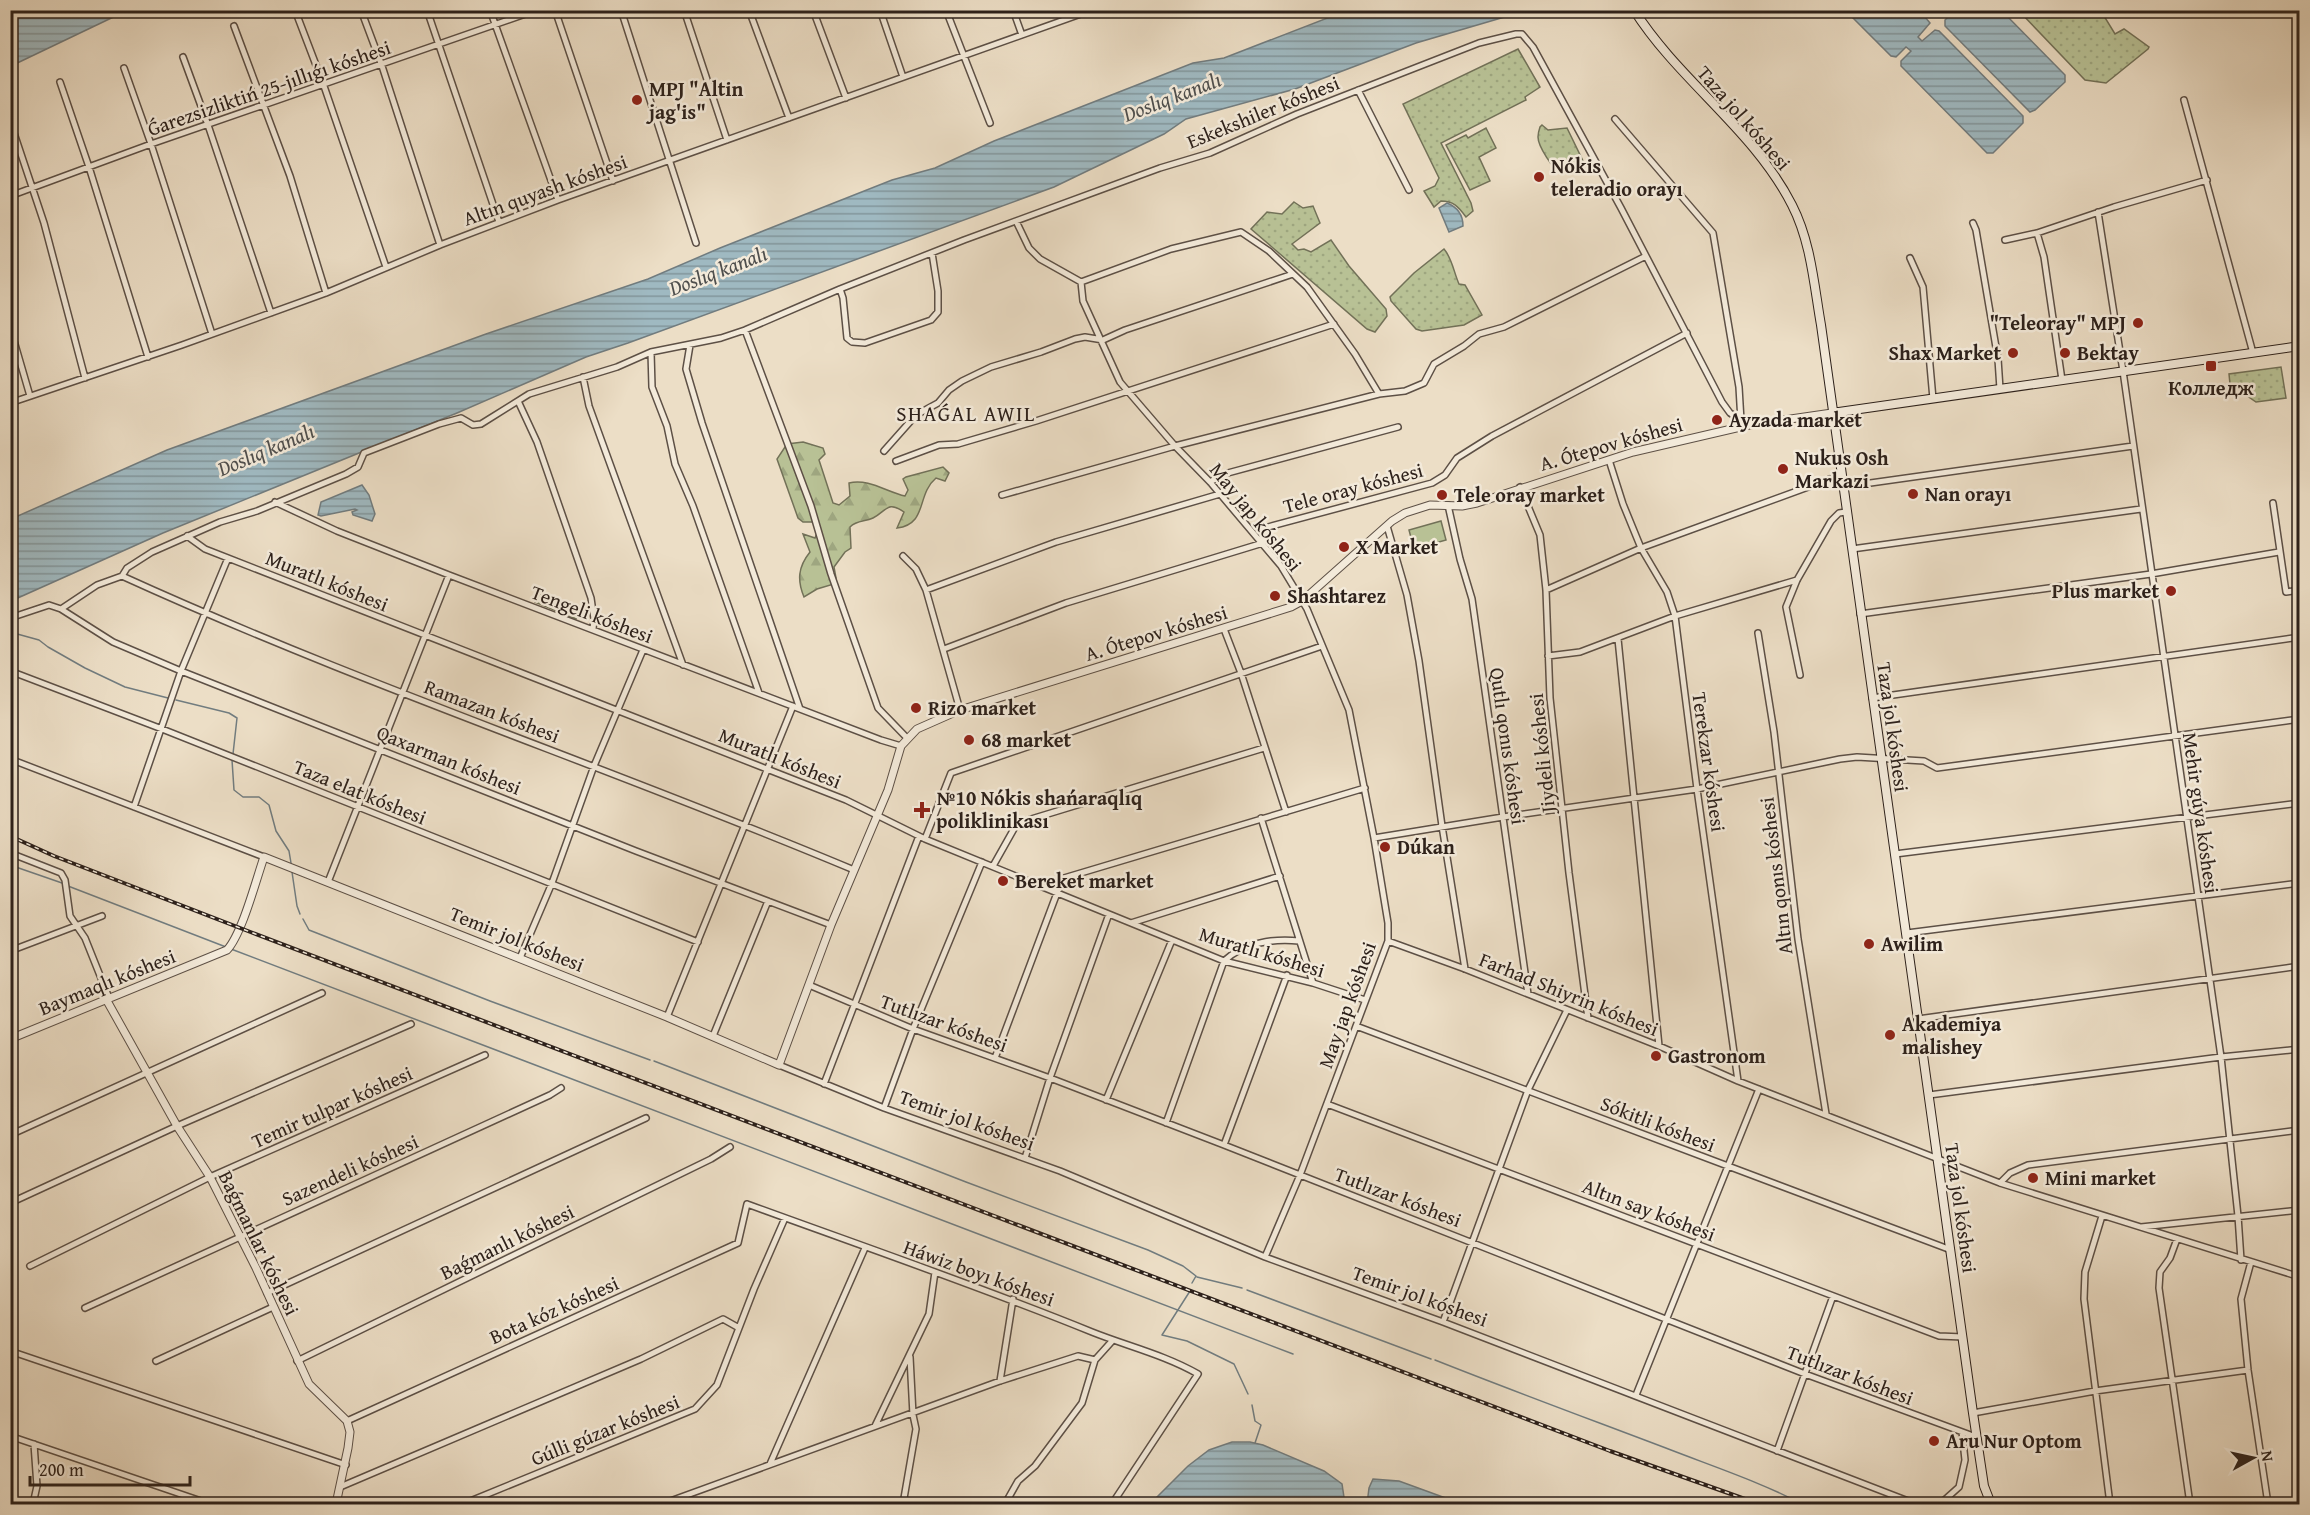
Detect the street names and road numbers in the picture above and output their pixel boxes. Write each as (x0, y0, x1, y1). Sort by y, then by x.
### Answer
street label: Ǵarezsizliktiń 25-jıllıǵı kóshesi (143, 32, 395, 143)
street label: Taza jol kóshesi (1691, 59, 1798, 177)
street label: Eskekshiler kóshesi (1182, 68, 1344, 155)
street label: Altın quyash kóshesi (459, 146, 631, 233)
street label: A. Ótepov kóshesi (1536, 409, 1686, 478)
street label: Tele oray kóshesi (1280, 455, 1426, 520)
street label: May jap kóshesi (1203, 456, 1310, 578)
street label: Muratlı kóshesi (262, 543, 393, 618)
street label: Tengeli kóshesi (527, 577, 658, 650)
street label: A. Ótepov kóshesi (1081, 597, 1231, 668)
street label: Taza jol kóshesi (1870, 660, 1917, 794)
street label: Qutlı qonıs kóshesi (1483, 666, 1534, 827)
street label: Ramazan kóshesi (420, 671, 565, 750)
street label: Terekzar kóshesi (1685, 690, 1734, 834)
street label: Jiydeli kóshesi (1521, 691, 1563, 817)
street label: Qaxarman kóshesi (373, 717, 526, 802)
street label: Muratlı kóshesi (715, 720, 846, 795)
street label: Mehir gúyа kóshesi (2176, 730, 2227, 896)
street label: Taza elat kóshesi (289, 752, 431, 832)
street label: Altın qonıs kóshesi (1751, 795, 1800, 956)
street label: Temir jol kóshesi (446, 898, 589, 979)
street label: Muratlı kóshesi (1196, 919, 1329, 984)
street label: May jap kóshesi (1310, 937, 1383, 1072)
street label: Baymaqlı kóshesi (34, 941, 180, 1022)
street label: Farhad Shiyrin kóshesi (1475, 944, 1664, 1043)
street label: Tutlızar kóshesi (876, 986, 1012, 1059)
street label: Temir tulpar kóshesi (247, 1058, 417, 1155)
street label: Temir jol kóshesi (895, 1082, 1039, 1158)
street label: Sókitli kóshesi (1597, 1088, 1720, 1159)
street label: Sazendeli kóshesi (277, 1126, 423, 1213)
street label: Taza jol kóshesi (1938, 1141, 1985, 1275)
street label: Tutlızar kóshesi (1331, 1159, 1466, 1234)
street label: Baǵmanlar kóshesi (212, 1165, 307, 1320)
street label: Altın say kóshesi (1578, 1171, 1720, 1248)
street label: Baǵmanlı kóshesi (435, 1196, 579, 1287)
street label: Háwiz boyı kóshesi (900, 1232, 1059, 1313)
street label: Temir jol kóshesi (1348, 1258, 1492, 1334)
street label: Bota kóz kóshesi (485, 1268, 623, 1351)
street label: Tutlızar kóshesi (1783, 1337, 1918, 1412)
street label: Gúlli gúzar kóshesi (526, 1386, 684, 1473)

